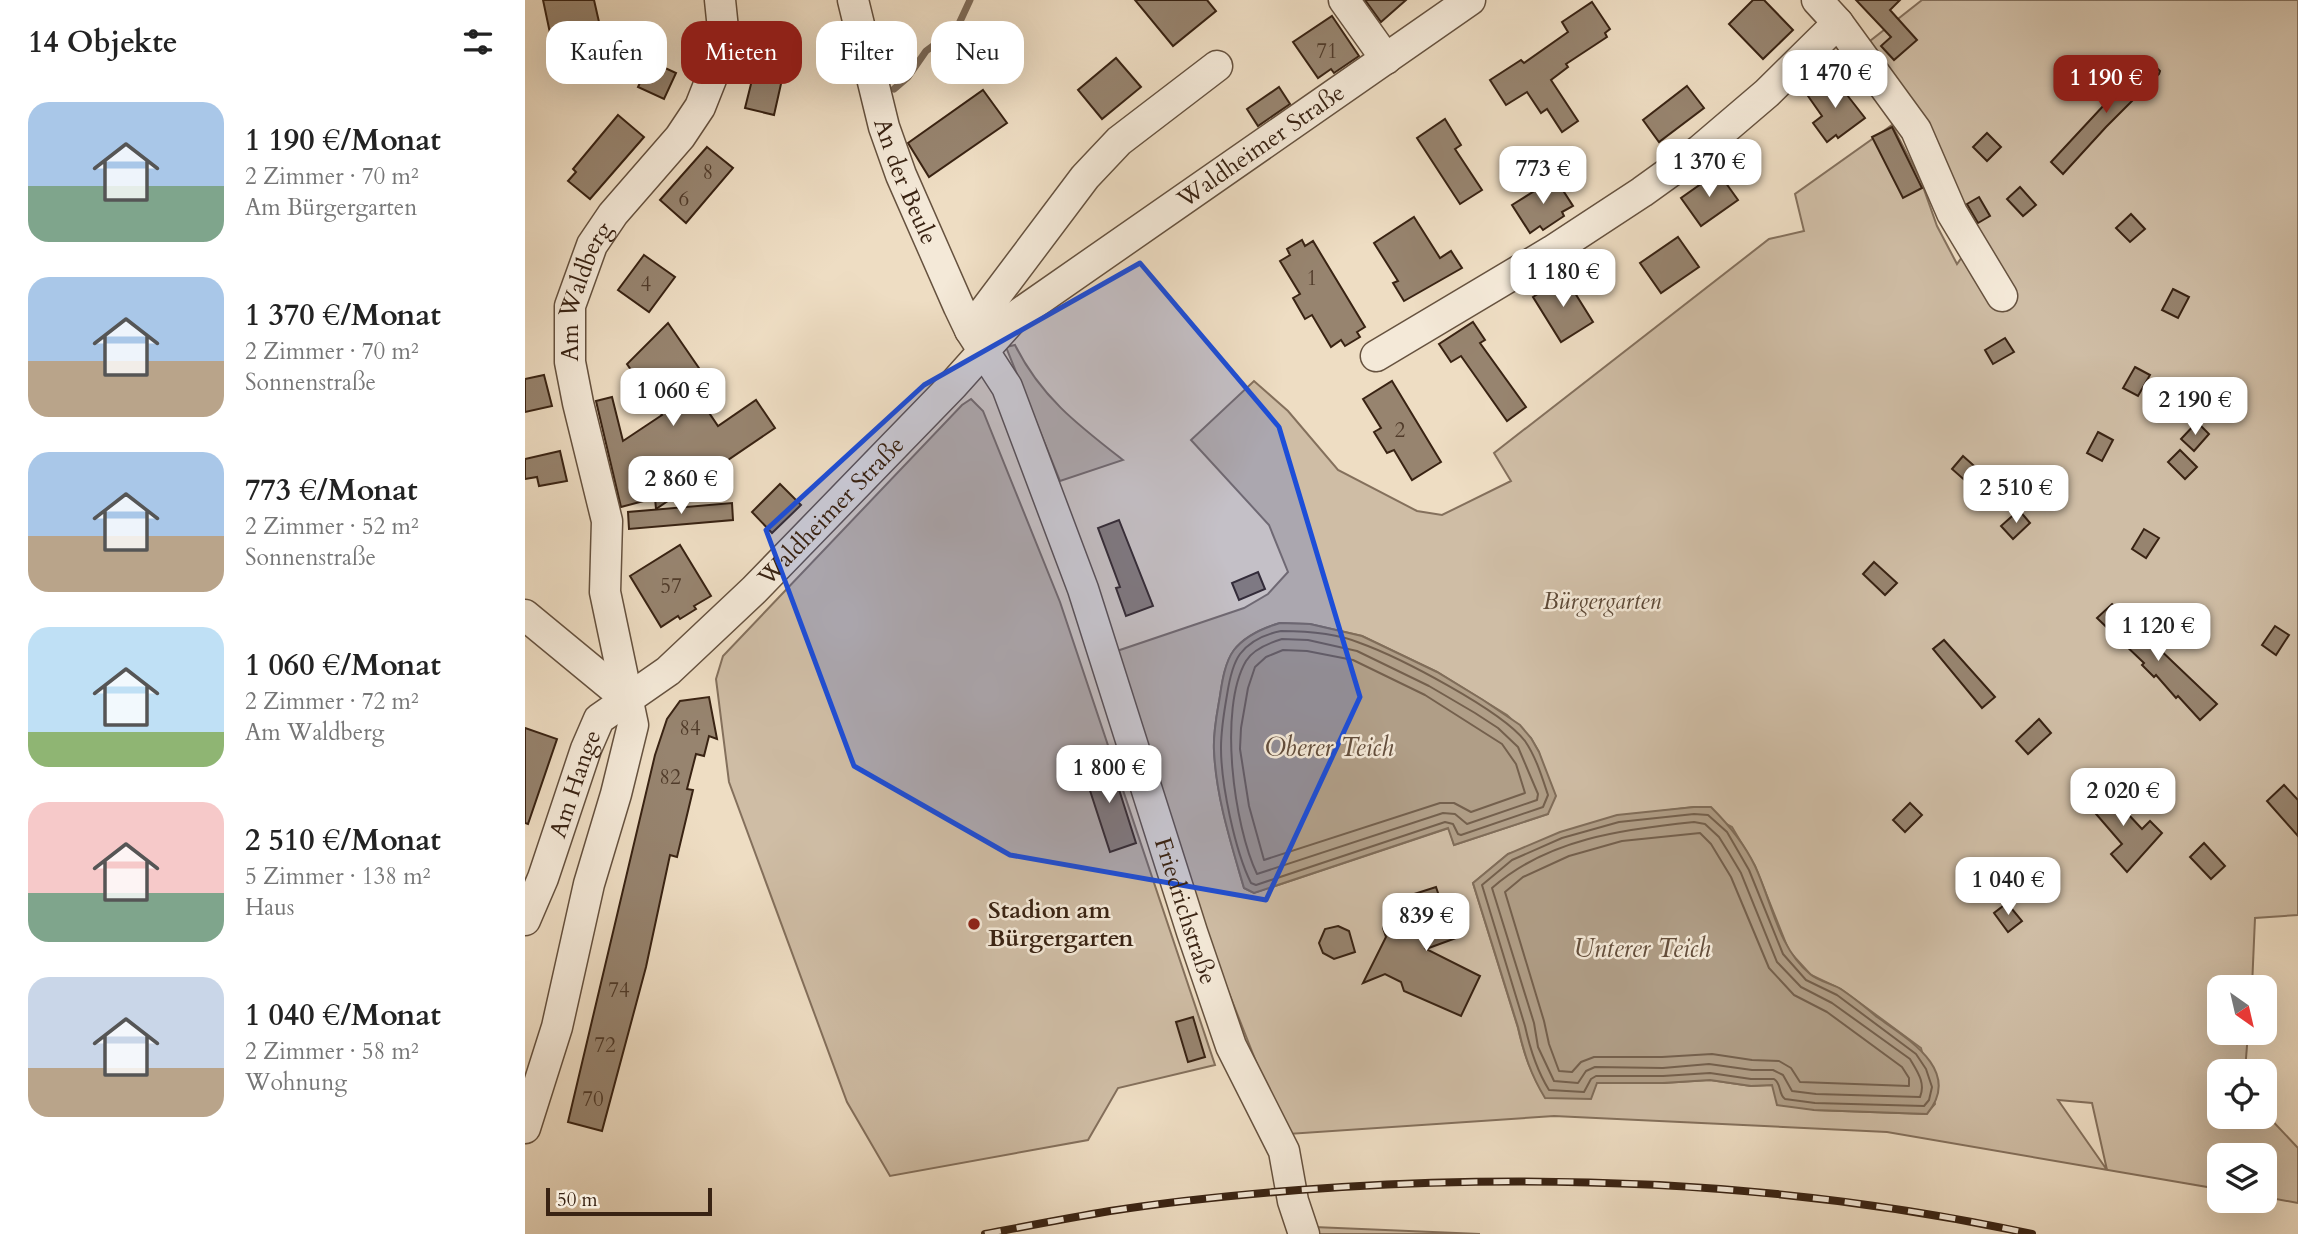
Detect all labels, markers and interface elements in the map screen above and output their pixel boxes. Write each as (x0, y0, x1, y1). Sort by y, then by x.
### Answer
chip: Kaufen (546, 21, 667, 84)
chip: Mieten (681, 21, 802, 84)
chip: Filter (816, 21, 917, 84)
chip: Neu (931, 21, 1024, 84)
text: 14 Objekte (28, 22, 178, 63)
icon: filters (459, 23, 497, 61)
house number: 71 (1316, 37, 1338, 66)
pin: 1 470 € (1770, 50, 1900, 110)
pin: 1 190 € (2041, 55, 2171, 115)
text: 1 470 € (1798, 57, 1872, 88)
text: 1 190 € (2069, 62, 2143, 93)
street label: Waldheimer Straße (1170, 76, 1351, 216)
street label: An der Beule (865, 114, 945, 250)
text: 1 190 €/Monat (245, 120, 441, 161)
icon: home (84, 130, 168, 214)
pin: 1 370 € (1644, 140, 1774, 199)
pin: 773 € (1494, 146, 1592, 206)
text: 1 370 € (1672, 146, 1746, 177)
text: 773 € (1515, 153, 1571, 184)
house number: 8 (703, 158, 713, 187)
text: 2 Zimmer · 70 m² (245, 161, 419, 192)
house number: 6 (679, 185, 689, 214)
text: Am Bürgergarten (245, 192, 417, 223)
street label: Am Waldberg (551, 215, 621, 362)
pin: 1 180 € (1498, 250, 1628, 309)
text: 1 180 € (1526, 256, 1600, 287)
house number: 1 (1307, 264, 1317, 293)
house number: 4 (641, 270, 652, 299)
text: 1 370 €/Monat (245, 295, 441, 336)
icon: home (84, 305, 168, 389)
text: 2 Zimmer · 70 m² (245, 336, 419, 367)
text: Sonnenstraße (245, 367, 376, 398)
pin: 1 060 € (608, 368, 738, 428)
text: 1 060 € (636, 375, 710, 406)
pin: 2 190 € (2130, 378, 2260, 437)
text: 2 190 € (2158, 384, 2232, 415)
house number: 2 (1395, 416, 1406, 445)
street label: Waldheimer Straße (750, 429, 912, 594)
pin: 2 860 € (616, 456, 746, 516)
text: 2 860 € (644, 463, 718, 494)
pin: 2 510 € (1951, 466, 2081, 525)
text: 773 €/Monat (245, 470, 417, 511)
text: 2 510 € (1979, 472, 2053, 503)
icon: home (84, 480, 168, 564)
text: 2 Zimmer · 52 m² (245, 511, 419, 542)
text: Sonnenstraße (245, 542, 376, 573)
house number: 57 (660, 572, 682, 601)
park label: Bürgergarten (1543, 585, 1662, 618)
pin: 1 120 € (2093, 604, 2223, 663)
text: 1 120 € (2121, 610, 2195, 641)
text: 1 060 €/Monat (245, 645, 441, 686)
icon: home (84, 655, 168, 739)
text: 2 Zimmer · 72 m² (245, 686, 419, 717)
house number: 84 (679, 714, 701, 743)
text: Am Waldberg (245, 717, 385, 748)
street label: Am Hange (541, 725, 609, 842)
water label: Oberer Teich (1264, 730, 1394, 765)
pin: 1 800 € (1044, 746, 1174, 805)
text: 1 800 € (1072, 752, 1146, 783)
house number: 82 (659, 763, 681, 792)
pin: 2 020 € (2058, 768, 2188, 828)
text: 2 020 € (2086, 775, 2160, 806)
text: 2 510 €/Monat (245, 820, 441, 861)
icon: home (84, 830, 168, 914)
street label: Friedrichstraße (1146, 834, 1225, 989)
pin: 1 040 € (1943, 858, 2073, 917)
text: 5 Zimmer · 138 m² (245, 861, 430, 892)
text: 1 040 € (1971, 864, 2045, 895)
text: Haus (245, 892, 294, 923)
place label: Stadion am Bürgergarten (988, 894, 1134, 955)
pin: 839 € (1377, 894, 1475, 953)
text: 839 € (1398, 900, 1454, 931)
marker: Stadion am Bürgergarten (966, 916, 982, 932)
water label: Unterer Teich (1573, 931, 1711, 966)
north arrow (2207, 975, 2277, 1045)
map controls (2207, 975, 2277, 1213)
house number: 74 (608, 976, 630, 1005)
text: 1 040 €/Monat (245, 995, 441, 1036)
icon: home (84, 1005, 168, 1089)
house number: 72 (594, 1031, 616, 1060)
text: 2 Zimmer · 58 m² (245, 1036, 419, 1067)
button: locate (2207, 1059, 2277, 1129)
text: Wohnung (245, 1067, 347, 1098)
house number: 70 (582, 1085, 604, 1114)
button: layers (2207, 1143, 2277, 1213)
scale bar (546, 1185, 712, 1217)
text: 50 m (557, 1187, 598, 1213)

